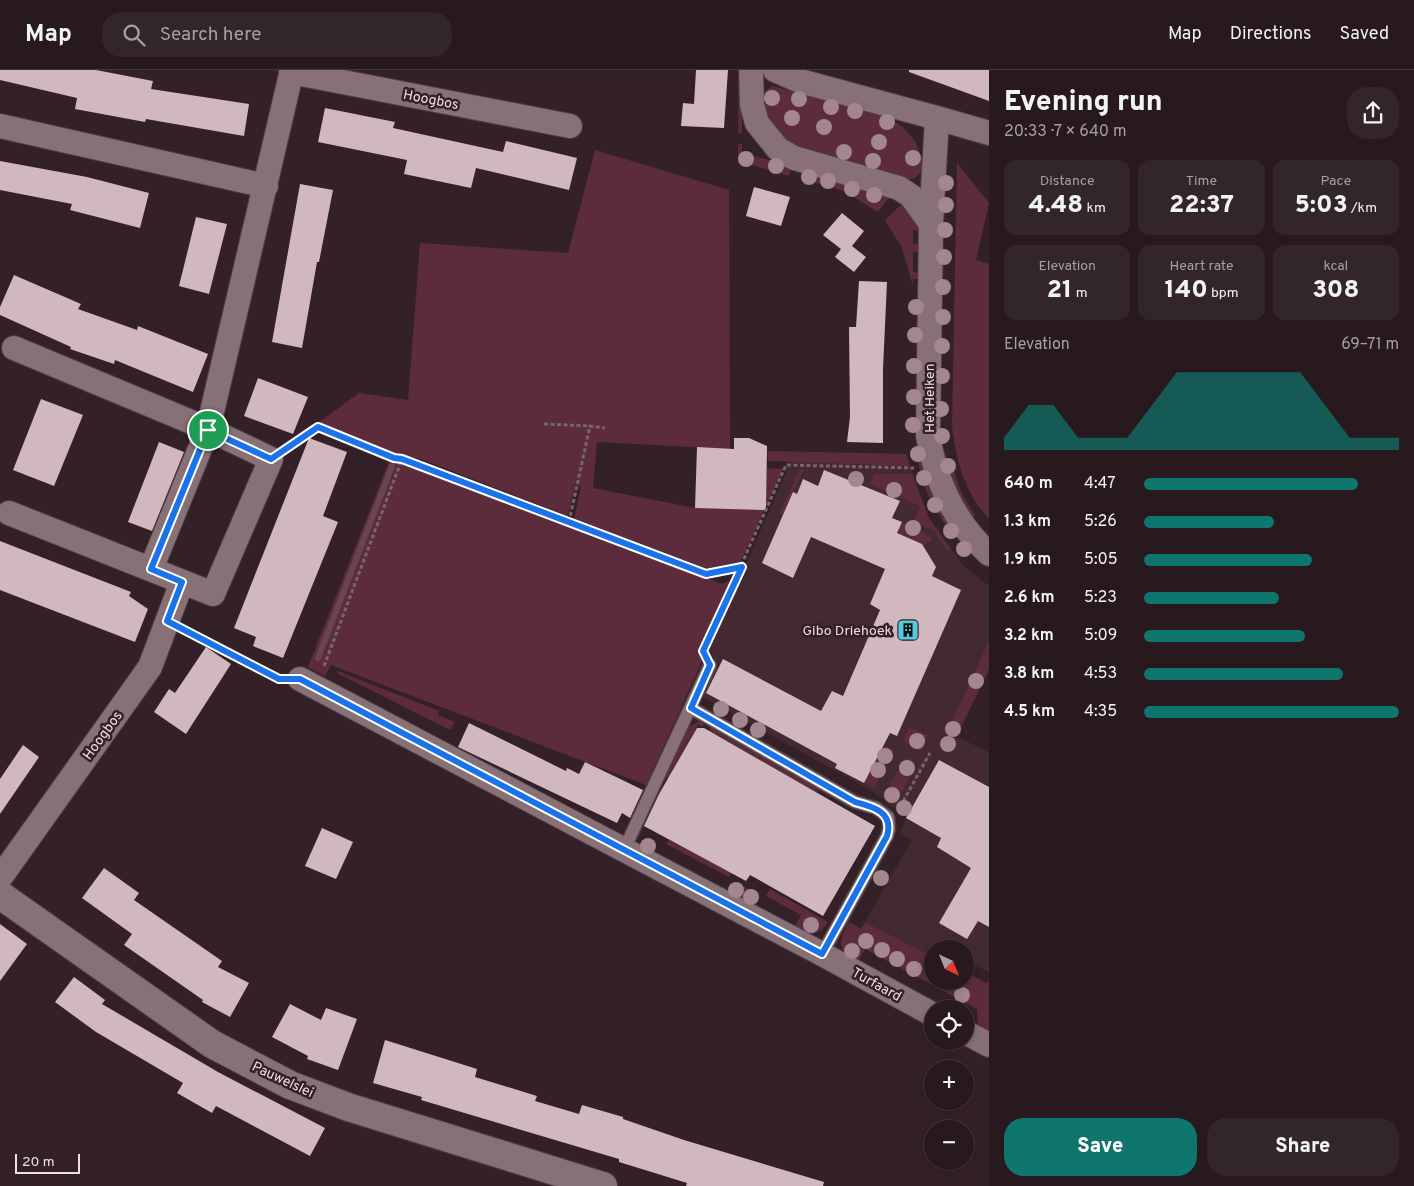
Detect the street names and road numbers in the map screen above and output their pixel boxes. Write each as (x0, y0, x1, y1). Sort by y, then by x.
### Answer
street label: Hoogbos (402, 87, 460, 114)
street label: Het Heiken (922, 363, 939, 433)
street label: Hoogbos (80, 708, 127, 764)
street label: Turfaard (849, 965, 904, 1006)
street label: Pauwelslei (249, 1059, 316, 1102)

